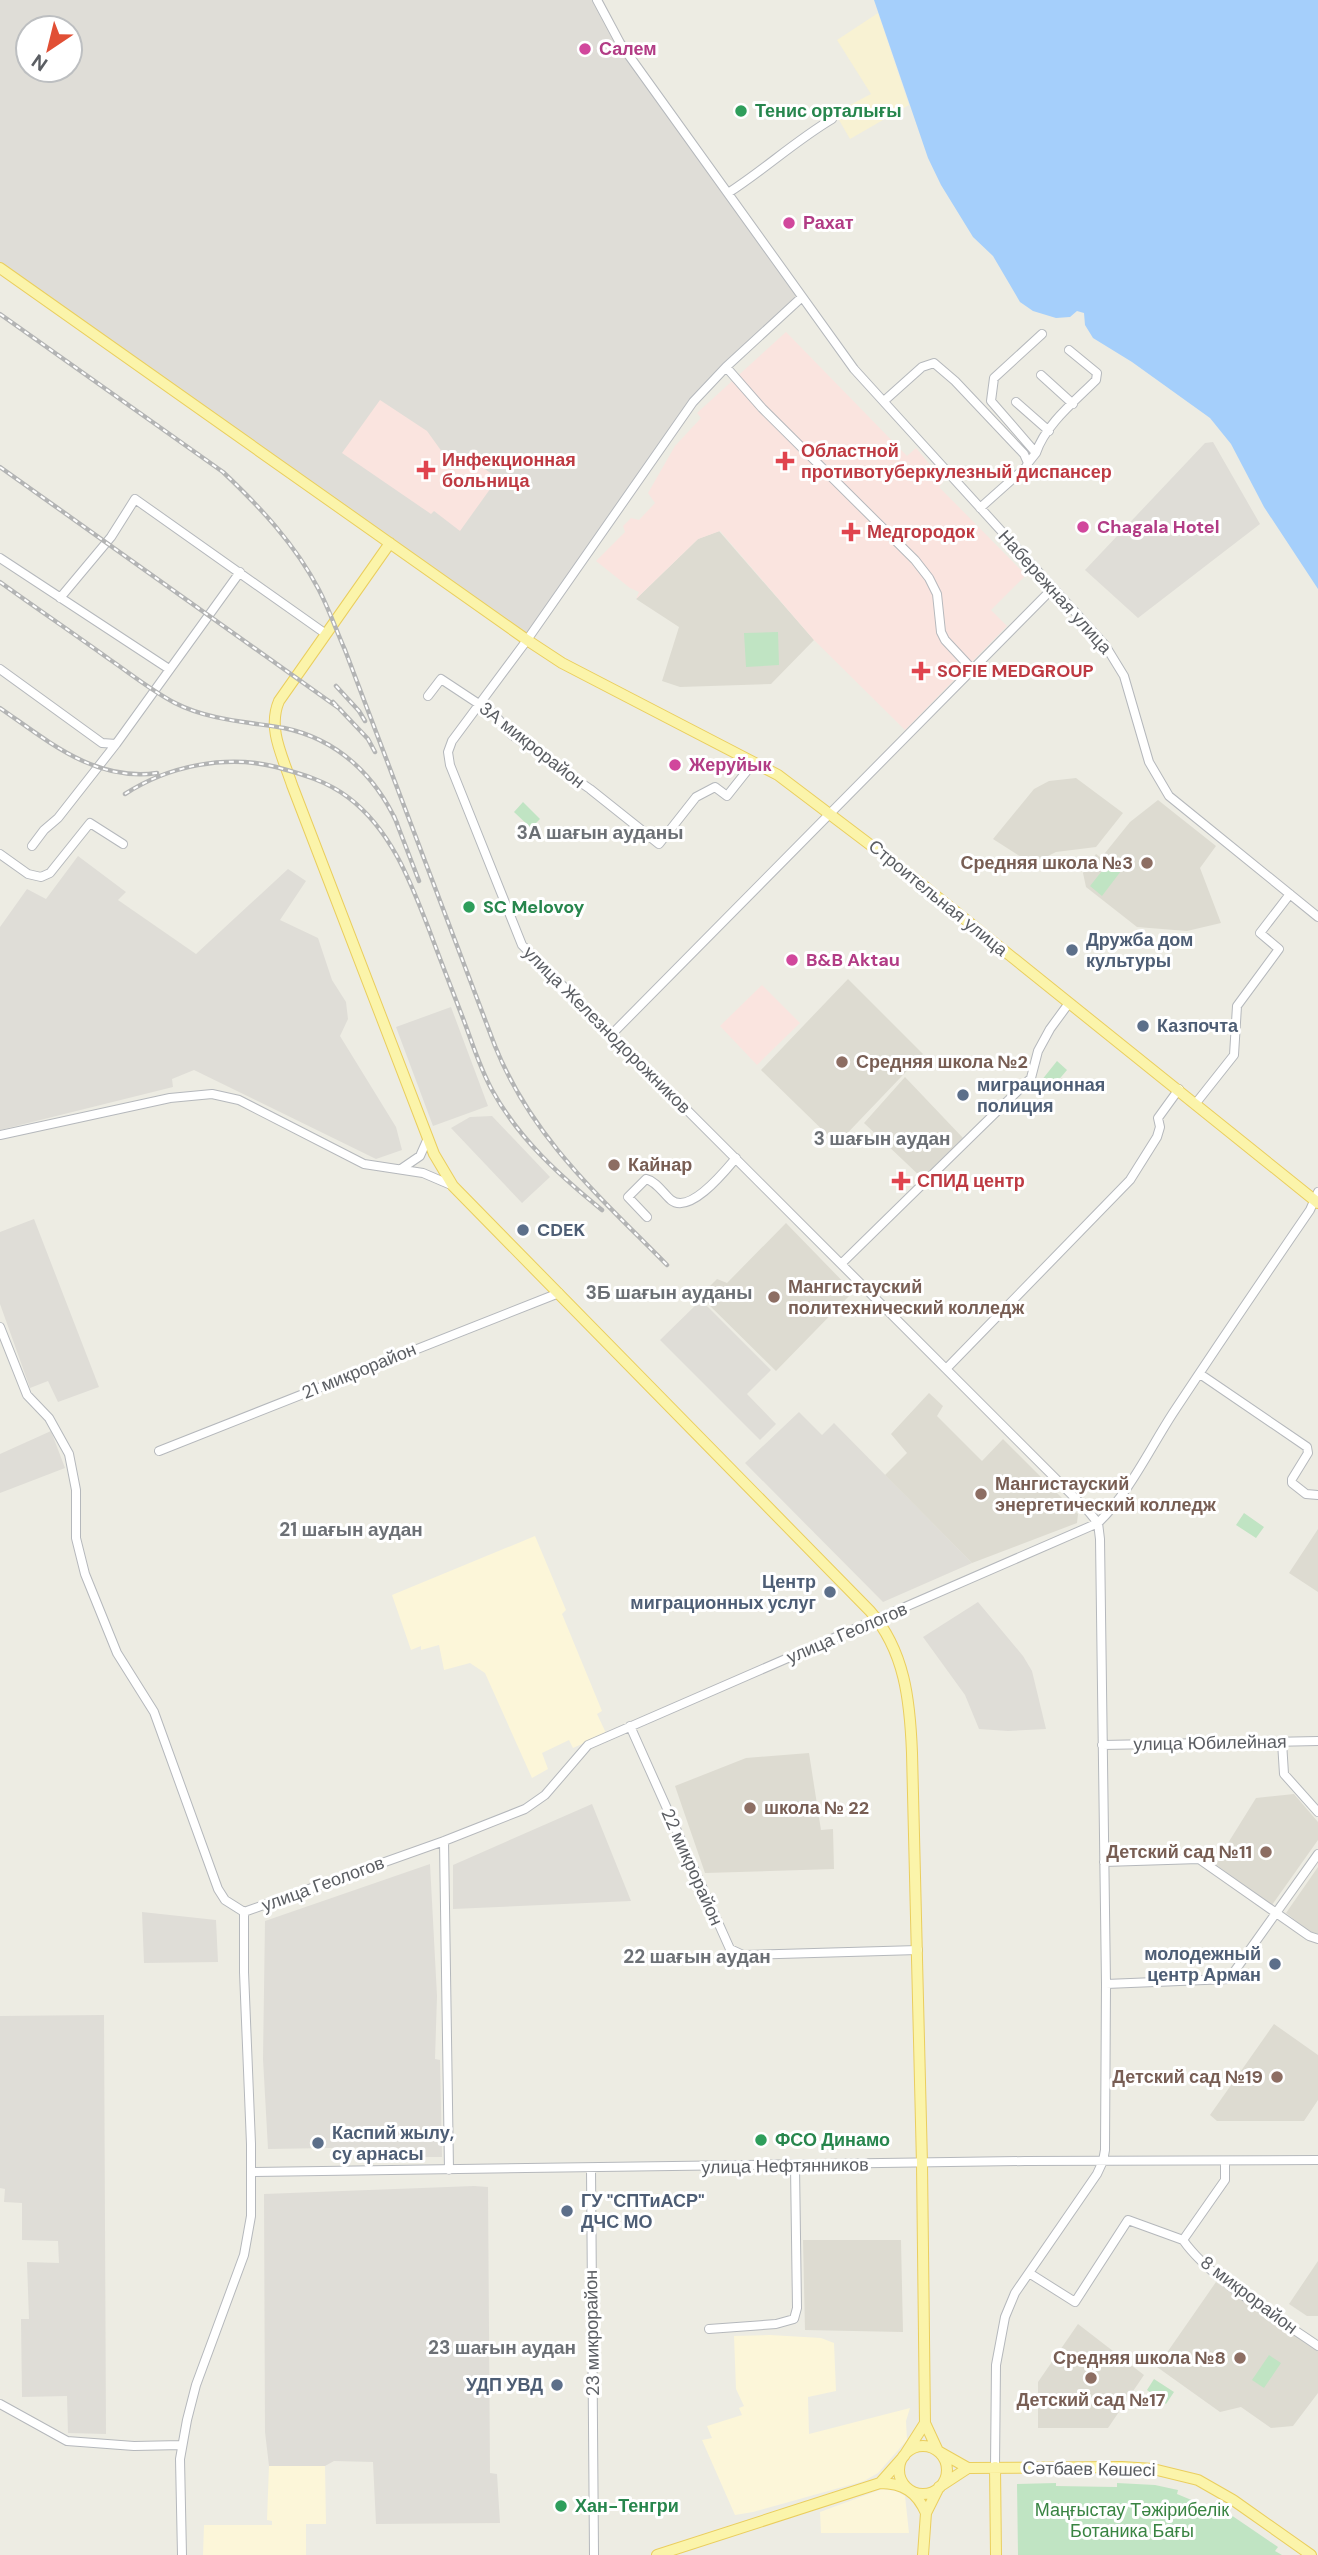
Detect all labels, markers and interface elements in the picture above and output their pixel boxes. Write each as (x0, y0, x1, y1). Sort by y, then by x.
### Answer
north arrow (14, 14, 84, 84)
place label: Салем (599, 37, 657, 61)
marker: Салем (577, 41, 593, 57)
text: N (27, 48, 52, 77)
place label: Тенис орталығы (755, 99, 902, 123)
marker: Тенис орталығы (733, 103, 749, 119)
place label: Рахат (803, 211, 854, 235)
marker: Рахат (781, 215, 797, 231)
place label: Областной противотуберкулезный диспансер (801, 439, 1112, 484)
place label: Инфекционная больница (442, 448, 576, 493)
marker: Областной противотуберкулезный диспансер (775, 451, 795, 471)
marker: Инфекционная больница (416, 460, 436, 480)
place label: Chagala Hotel (1097, 515, 1220, 539)
marker: Chagala Hotel (1075, 519, 1091, 535)
place label: Медгородок (867, 520, 976, 544)
marker: Медгородок (841, 522, 861, 542)
street label: Набережная улица (993, 525, 1118, 660)
place label: SOFIE MEDGROUP (937, 659, 1094, 683)
marker: SOFIE MEDGROUP (911, 661, 931, 681)
street label: 3А микрорайон (474, 696, 590, 794)
place label: Жеруйык (688, 753, 772, 777)
marker: Жеруйык (667, 757, 683, 773)
district label: 3А шағын ауданы (516, 820, 684, 845)
street label: Строительная улица (863, 834, 1013, 962)
place label: Средняя школа №3 (961, 851, 1133, 875)
marker: Средняя школа №3 (1139, 855, 1155, 871)
place label: SC Melovoy (483, 895, 584, 919)
marker: SC Melovoy (461, 899, 477, 915)
place label: Дружба дом культуры (1086, 928, 1193, 973)
street label: улица Железнодорожников (518, 941, 696, 1119)
marker: Дружба дом культуры (1064, 942, 1080, 958)
place label: B&B Aktau (806, 948, 900, 972)
marker: B&B Aktau (784, 952, 800, 968)
place label: Казпочта (1157, 1014, 1239, 1038)
marker: Казпочта (1135, 1018, 1151, 1034)
place label: Средняя школа №2 (856, 1050, 1028, 1074)
marker: Средняя школа №2 (834, 1054, 850, 1070)
place label: миграционная полиция (977, 1073, 1105, 1118)
marker: миграционная полиция (955, 1087, 971, 1103)
district label: 3 шағын аудан (813, 1126, 951, 1151)
place label: Кайнар (628, 1153, 692, 1177)
marker: Кайнар (606, 1157, 622, 1173)
place label: СПИД центр (917, 1169, 1025, 1193)
marker: СПИД центр (891, 1171, 911, 1191)
place label: CDEK (537, 1218, 586, 1242)
marker: CDEK (515, 1222, 531, 1238)
place label: Мангистауский политехнический колледж (788, 1275, 1024, 1320)
district label: 3Б шағын ауданы (585, 1280, 753, 1305)
marker: Мангистауский политехнический колледж (766, 1289, 782, 1305)
street label: 21 микрорайон (298, 1337, 420, 1405)
place label: Мангистауский энергетический колледж (995, 1472, 1216, 1517)
marker: Мангистауский энергетический колледж (973, 1486, 989, 1502)
district label: 21 шағын аудан (279, 1517, 423, 1542)
place label: Центр миграционных услуг (630, 1570, 816, 1615)
marker: Центр миграционных услуг (822, 1584, 838, 1600)
street label: улица Геологов (783, 1597, 911, 1669)
street label: улица Юбилейная (1133, 1730, 1287, 1756)
place label: школа № 22 (764, 1796, 869, 1820)
marker: школа № 22 (742, 1800, 758, 1816)
street label: 22 микрорайон (655, 1805, 729, 1929)
place label: Детский сад №11 (1106, 1840, 1252, 1864)
marker: Детский сад №11 (1258, 1844, 1274, 1860)
street label: улица Геологов (258, 1851, 388, 1917)
place label: молодежный центр Арман (1144, 1942, 1261, 1987)
district label: 22 шағын аудан (623, 1944, 771, 1969)
marker: молодежный центр Арман (1267, 1956, 1283, 1972)
place label: Детский сад №19 (1112, 2065, 1263, 2089)
marker: Детский сад №19 (1269, 2069, 1285, 2085)
place label: Каспий жылу, су арнасы (332, 2121, 454, 2166)
place label: ФСО Динамо (775, 2128, 890, 2152)
marker: ФСО Динамо (753, 2132, 769, 2148)
marker: Каспий жылу, су арнасы (310, 2135, 326, 2151)
street label: улица Нефтянников (701, 2153, 869, 2179)
place label: ГУ "СПТиАСР" ДЧС МО (581, 2189, 705, 2234)
marker: ГУ "СПТиАСР" ДЧС МО (559, 2203, 575, 2219)
street label: 8 микрорайон (1195, 2250, 1303, 2340)
street label: 23 микрорайон (579, 2270, 605, 2396)
district label: 23 шағын аудан (428, 2335, 576, 2360)
place label: Средняя школа №8 (1053, 2346, 1226, 2370)
marker: Средняя школа №8 (1232, 2350, 1248, 2366)
marker: Детский сад №17 (1083, 2370, 1099, 2386)
place label: УДП УВД (466, 2373, 543, 2397)
marker: УДП УВД (549, 2377, 565, 2393)
place label: Детский сад №17 (1017, 2388, 1166, 2412)
street label: Сәтбаев Көшесі (1022, 2456, 1156, 2482)
place label: Хан-Тенгри (575, 2494, 679, 2518)
marker: Хан-Тенгри (553, 2498, 569, 2514)
park label: Маңғыстау Тәжірибелік Ботаника Бағы (1035, 2498, 1229, 2543)

